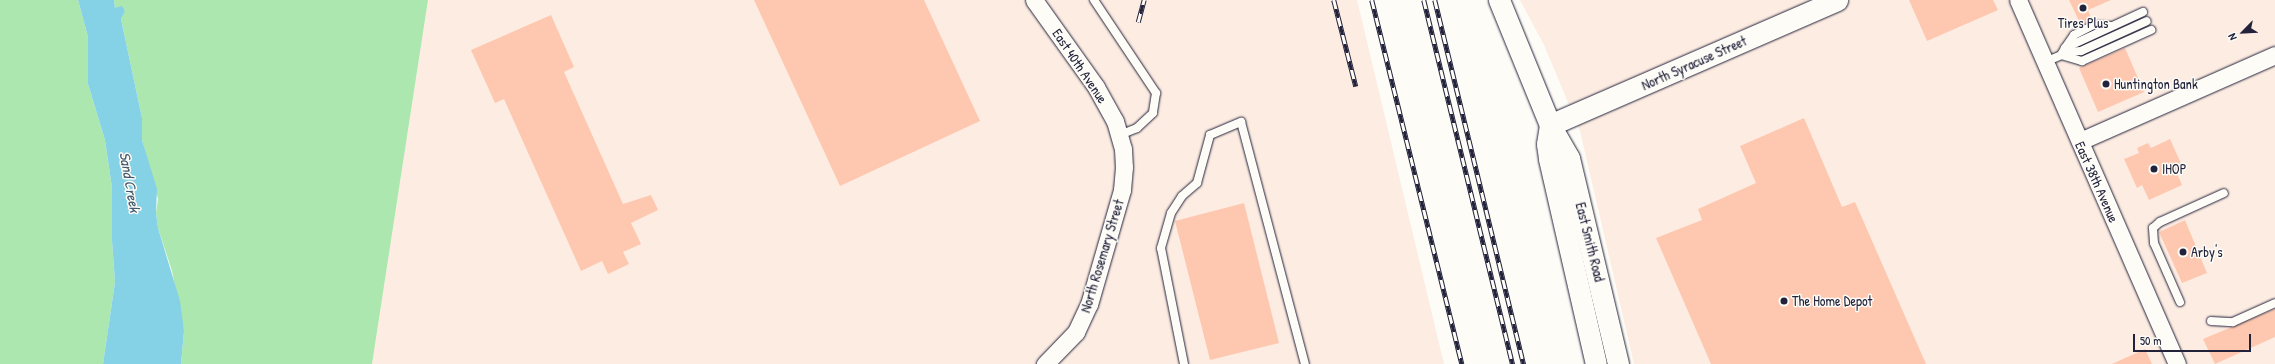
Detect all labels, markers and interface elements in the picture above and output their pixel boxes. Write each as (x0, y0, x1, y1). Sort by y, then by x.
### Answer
marker: Tires Plus (2078, 3, 2088, 13)
north arrow (2223, 12, 2263, 52)
place label: Tires Plus (2058, 15, 2108, 31)
street label: East 40th Avenue (1049, 26, 1111, 106)
text: N (2224, 31, 2240, 42)
street label: North Syracuse Street (1639, 32, 1749, 94)
place label: Huntington Bank (2114, 76, 2198, 92)
marker: Huntington Bank (2101, 79, 2111, 89)
street label: East 38th Avenue (2072, 139, 2122, 225)
water label: Sand Creek (116, 150, 144, 214)
place label: IHOP (2162, 161, 2186, 177)
marker: IHOP (2149, 164, 2159, 174)
street label: North Rosemary Street (1077, 197, 1127, 315)
street label: East Smith Road (1572, 201, 1608, 283)
place label: Arby's (2191, 244, 2223, 260)
marker: Arby's (2178, 247, 2188, 257)
place label: The Home Depot (1792, 293, 1872, 309)
marker: The Home Depot (1779, 296, 1789, 306)
scale bar (2135, 326, 2253, 352)
text: 50 m (2140, 332, 2161, 349)

